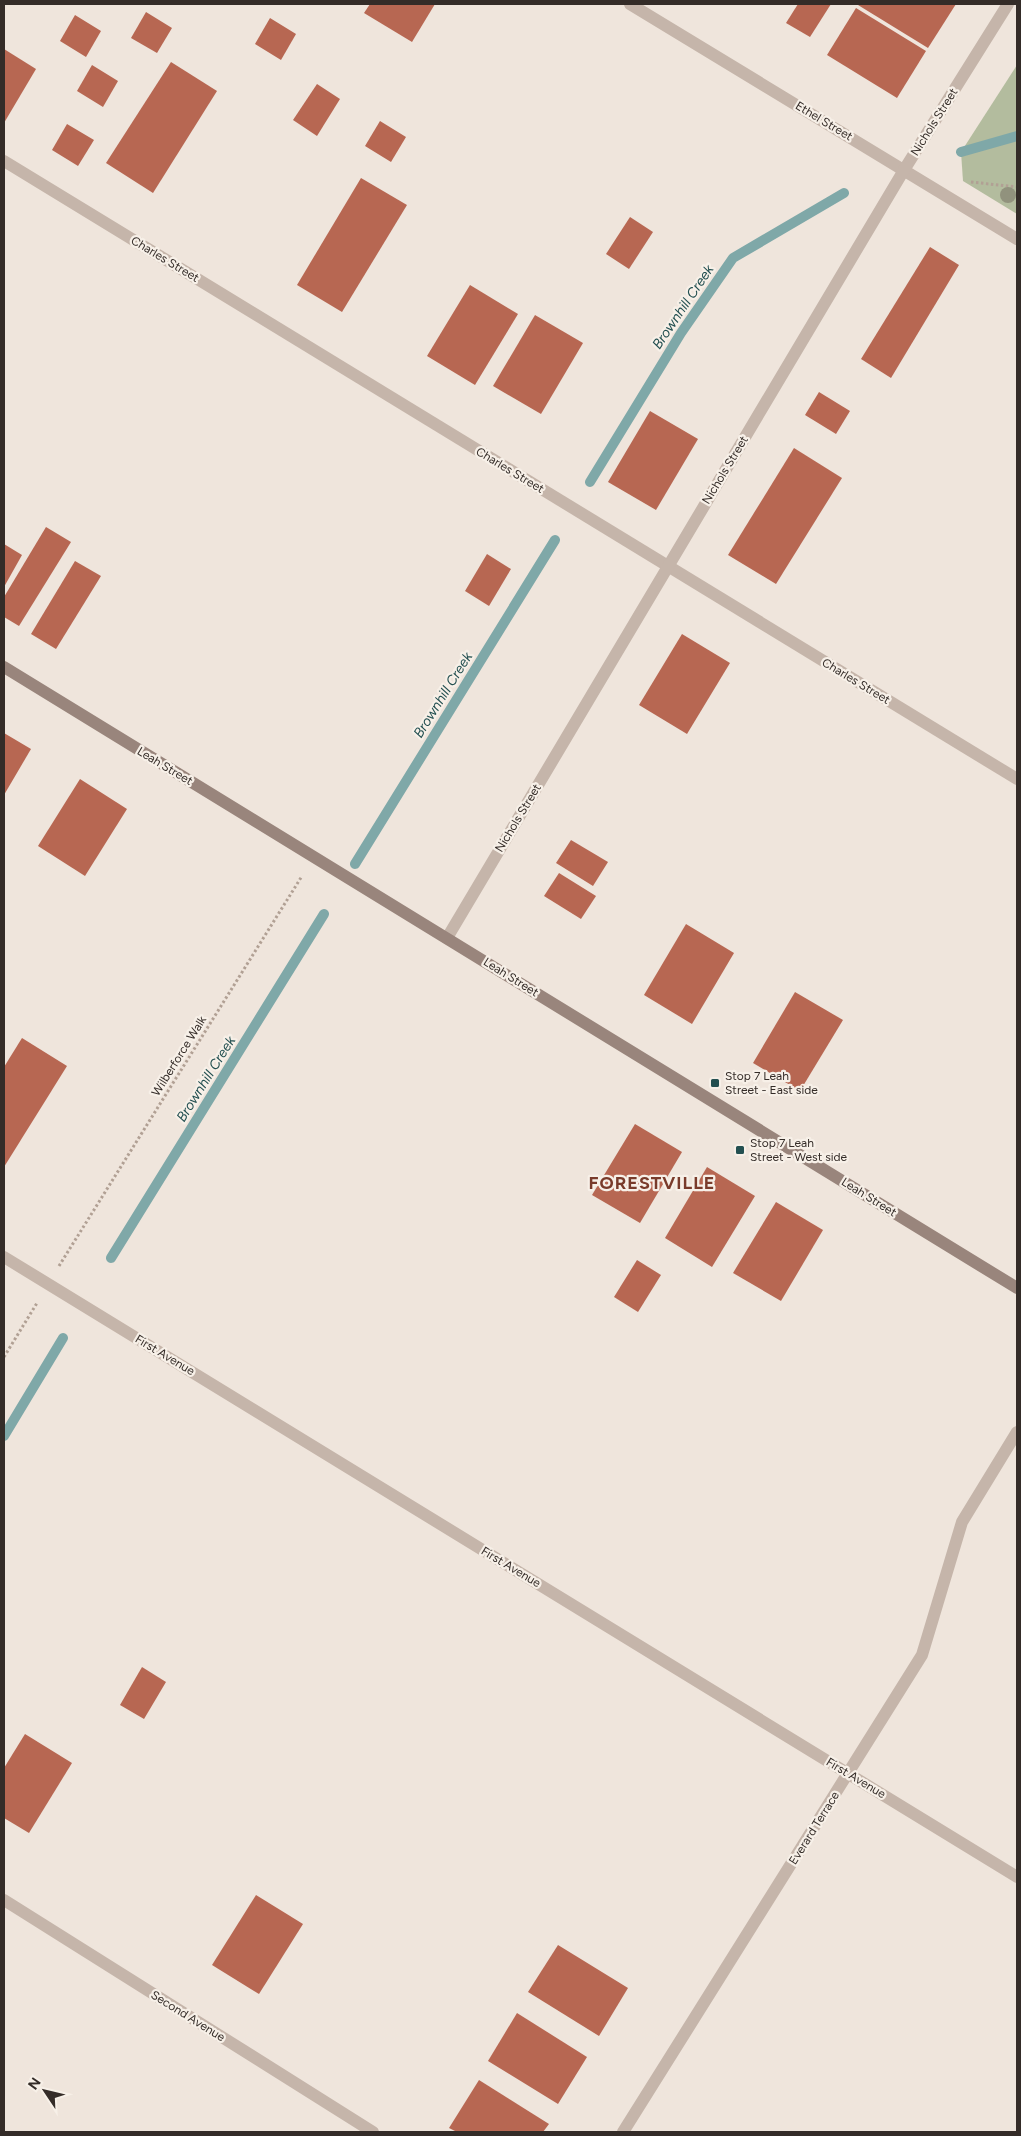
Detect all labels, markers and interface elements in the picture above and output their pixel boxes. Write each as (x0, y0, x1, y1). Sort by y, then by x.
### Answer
street label: Nichols Street (908, 85, 961, 158)
street label: Ethel Street (793, 98, 855, 144)
street label: Charles Street (128, 233, 202, 285)
water label: Brownhill Creek (649, 261, 718, 352)
street label: Nichols Street (699, 433, 751, 507)
street label: Charles Street (473, 444, 547, 496)
water label: Brownhill Creek (410, 648, 477, 741)
street label: Charles Street (819, 655, 893, 707)
street label: Leah Street (135, 744, 196, 788)
street label: Nichols Street (492, 781, 544, 855)
street label: Leah Street (481, 955, 541, 1000)
street label: Wilberforce Walk (149, 1013, 209, 1099)
water label: Brownhill Creek (173, 1032, 240, 1125)
place label: Stop 7 Leah Street - East side (725, 1069, 818, 1097)
marker: Stop 7 Leah Street - East side (709, 1077, 721, 1089)
place label: Stop 7 Leah Street - West side (750, 1136, 848, 1164)
marker: Stop 7 Leah Street - West side (734, 1144, 746, 1156)
district label: FORESTVILLE (589, 1172, 715, 1194)
street label: Leah Street (839, 1175, 899, 1220)
street label: First Avenue (133, 1332, 198, 1378)
street label: First Avenue (479, 1544, 544, 1590)
street label: First Avenue (824, 1755, 889, 1801)
street label: Everard Terrace (786, 1788, 842, 1867)
street label: Second Avenue (148, 1988, 228, 2045)
north arrow (20, 2066, 70, 2116)
text: N (25, 2075, 45, 2093)

